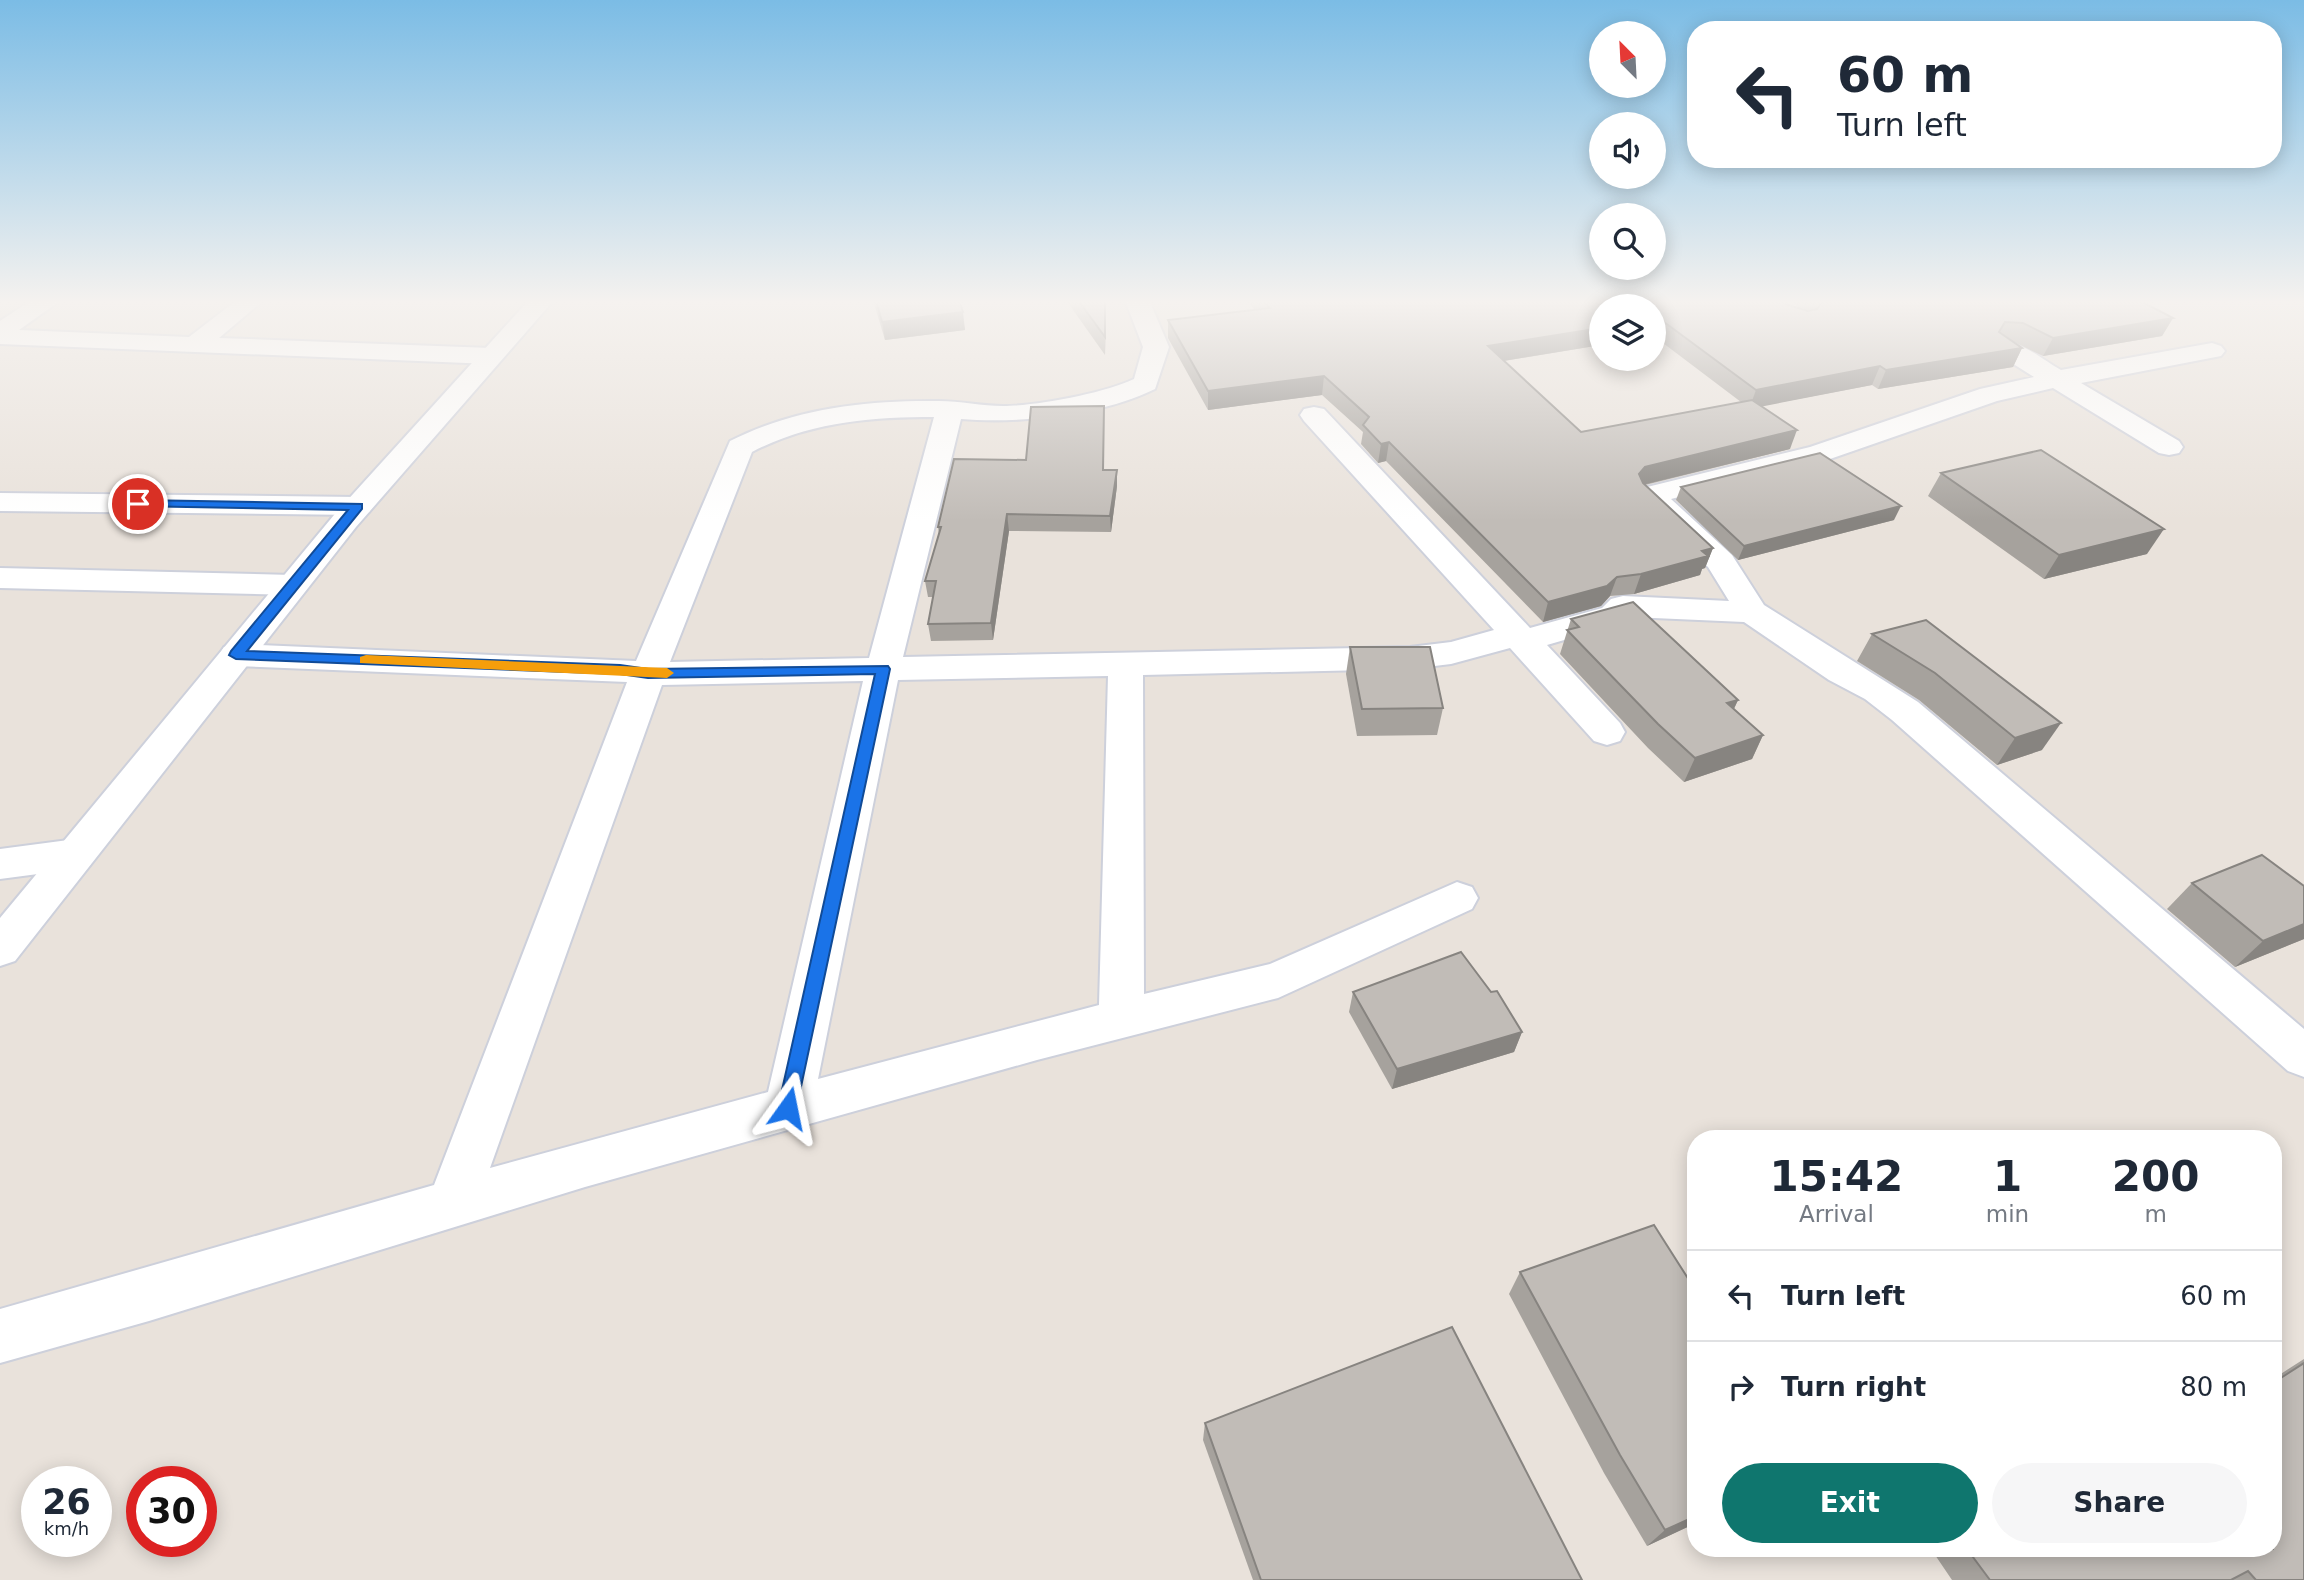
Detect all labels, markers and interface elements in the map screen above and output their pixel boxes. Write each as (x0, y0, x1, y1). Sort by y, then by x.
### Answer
north arrow (1589, 21, 1666, 98)
map controls (1589, 21, 1666, 371)
text: 60 m (1837, 47, 1973, 104)
icon: left (1722, 49, 1813, 140)
text: Turn left (1837, 106, 1967, 144)
button: sound (1589, 112, 1666, 189)
button: search (1589, 203, 1666, 280)
button: layers (1589, 294, 1666, 371)
pin (108, 474, 168, 534)
icon: arrive (119, 485, 157, 523)
position arrow (751, 1071, 825, 1145)
text: 15:42 (1770, 1152, 1903, 1201)
text: 1 (1993, 1152, 2022, 1201)
text: 200 (2112, 1152, 2199, 1201)
text: Arrival (1799, 1201, 1874, 1227)
text: min (1986, 1201, 2029, 1227)
text: m (2144, 1201, 2167, 1227)
icon: left (1722, 1277, 1760, 1315)
text: Turn left (1781, 1281, 1905, 1311)
text: 60 m (2180, 1281, 2247, 1311)
icon: right (1722, 1368, 1760, 1406)
text: Turn right (1781, 1372, 1926, 1402)
text: 80 m (2180, 1372, 2247, 1402)
button: Exit (1722, 1463, 1978, 1543)
button: Share (1992, 1463, 2247, 1543)
speed limit sign: 30 (126, 1466, 217, 1557)
text: 26 (42, 1482, 91, 1522)
text: km/h (44, 1518, 89, 1539)

